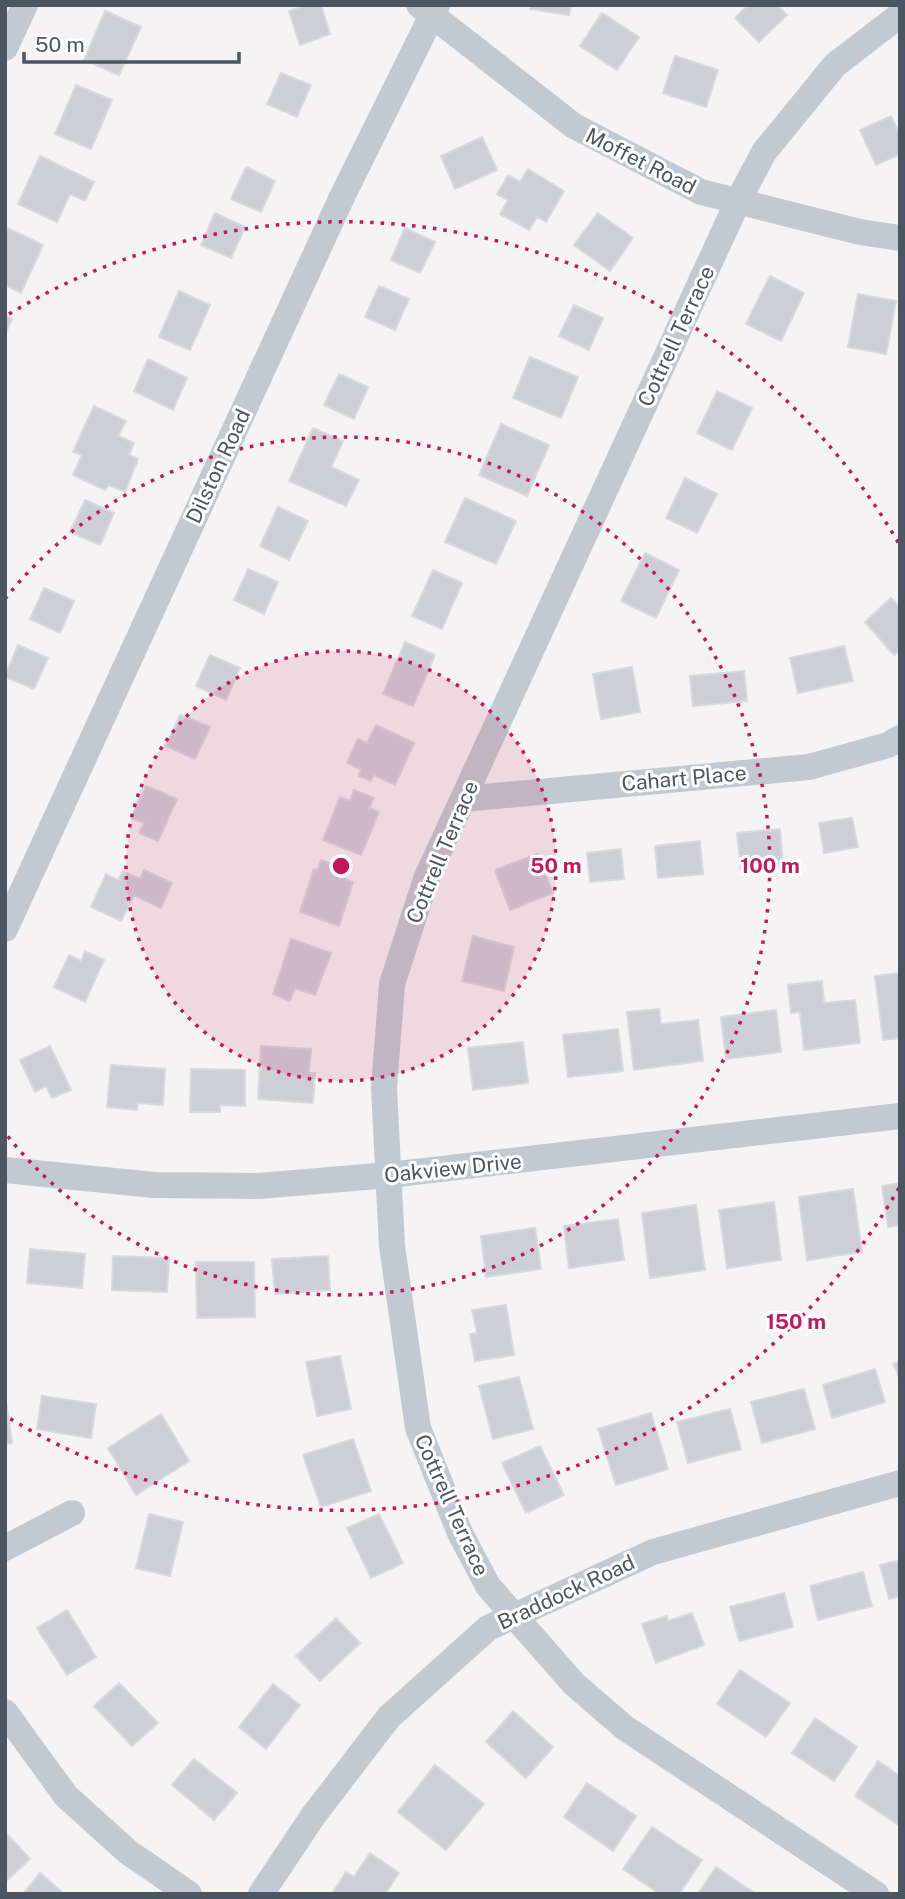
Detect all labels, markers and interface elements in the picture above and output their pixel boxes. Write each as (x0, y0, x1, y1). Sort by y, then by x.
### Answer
scale bar (24, 21, 240, 65)
text: 50 m (35, 32, 85, 57)
street label: Moffet Road (582, 123, 700, 199)
street label: Cottrell Terrace (632, 262, 720, 410)
street label: Dilston Road (181, 405, 255, 527)
street label: Cahart Place (621, 760, 747, 796)
street label: Cottrell Terrace (401, 777, 483, 927)
text: 50 m (530, 853, 582, 878)
text: 100 m (740, 853, 800, 878)
centre of rings (329, 854, 353, 878)
street label: Oakview Drive (383, 1148, 523, 1188)
text: 150 m (766, 1309, 826, 1334)
street label: Cottrell Terrace (410, 1430, 494, 1580)
street label: Braddock Road (493, 1549, 639, 1635)

